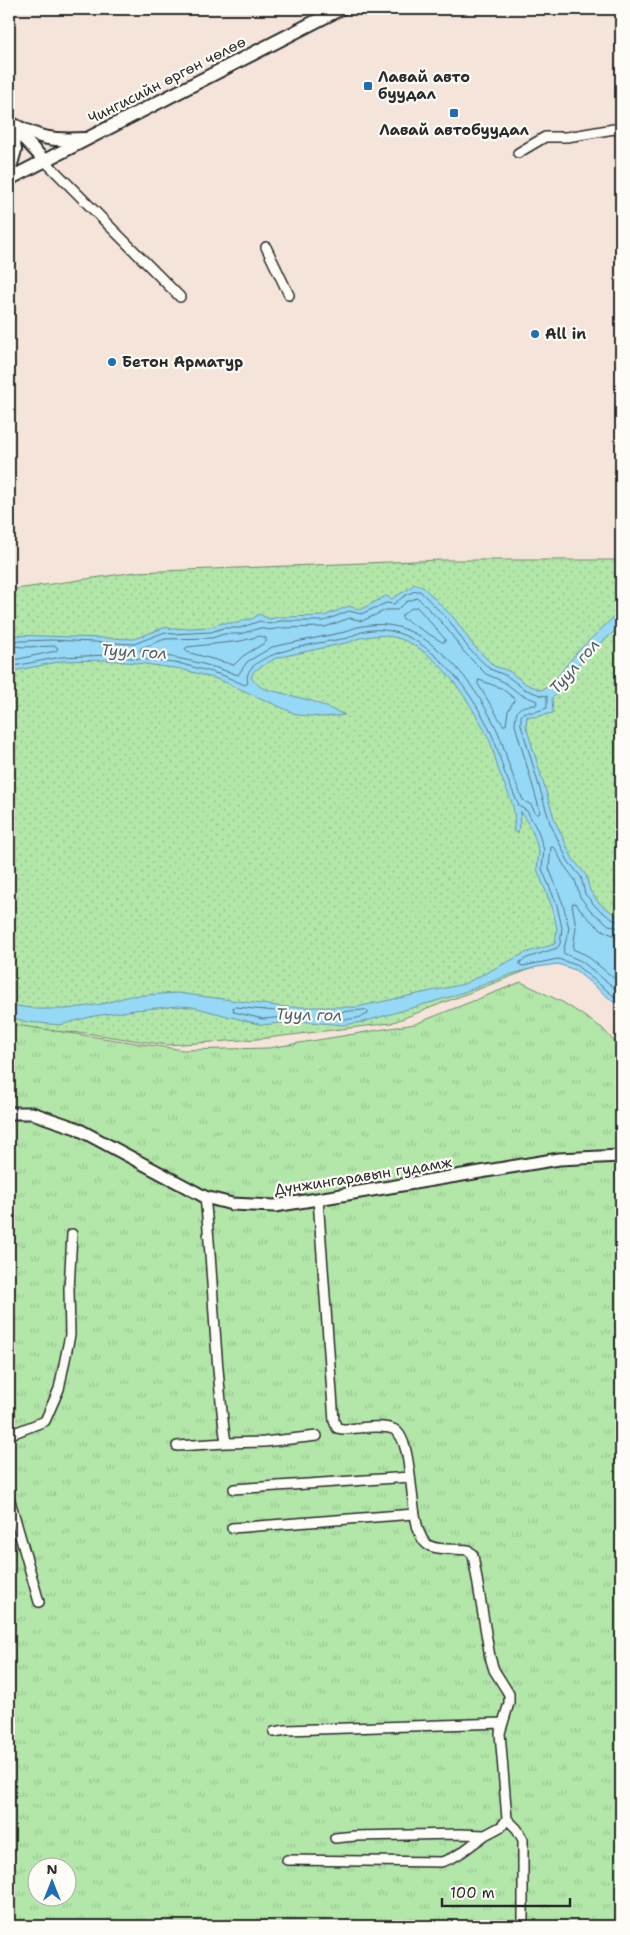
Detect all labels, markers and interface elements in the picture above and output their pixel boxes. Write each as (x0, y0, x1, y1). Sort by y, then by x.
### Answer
street label: Чингисийн өргөн чөлөө (85, 31, 249, 129)
place label: Лавай авто буудал (378, 67, 470, 104)
marker: Лавай авто буудал (362, 80, 374, 92)
marker: Лавай автобуудал (448, 107, 460, 119)
place label: Лавай автобуудал (379, 120, 529, 140)
place label: All in (545, 324, 586, 344)
marker: All in (529, 328, 541, 340)
place label: Бетон Арматур (122, 352, 243, 372)
marker: Бетон Арматур (106, 356, 118, 368)
water label: Туул гол (545, 634, 604, 698)
water label: Туул гол (100, 639, 168, 664)
water label: Туул гол (276, 1003, 342, 1026)
street label: Дүнжингаравын гудамж (273, 1152, 454, 1200)
north arrow (28, 1858, 78, 1908)
text: N (46, 1860, 58, 1878)
scale bar (442, 1875, 570, 1907)
text: 100 m (450, 1883, 495, 1903)

